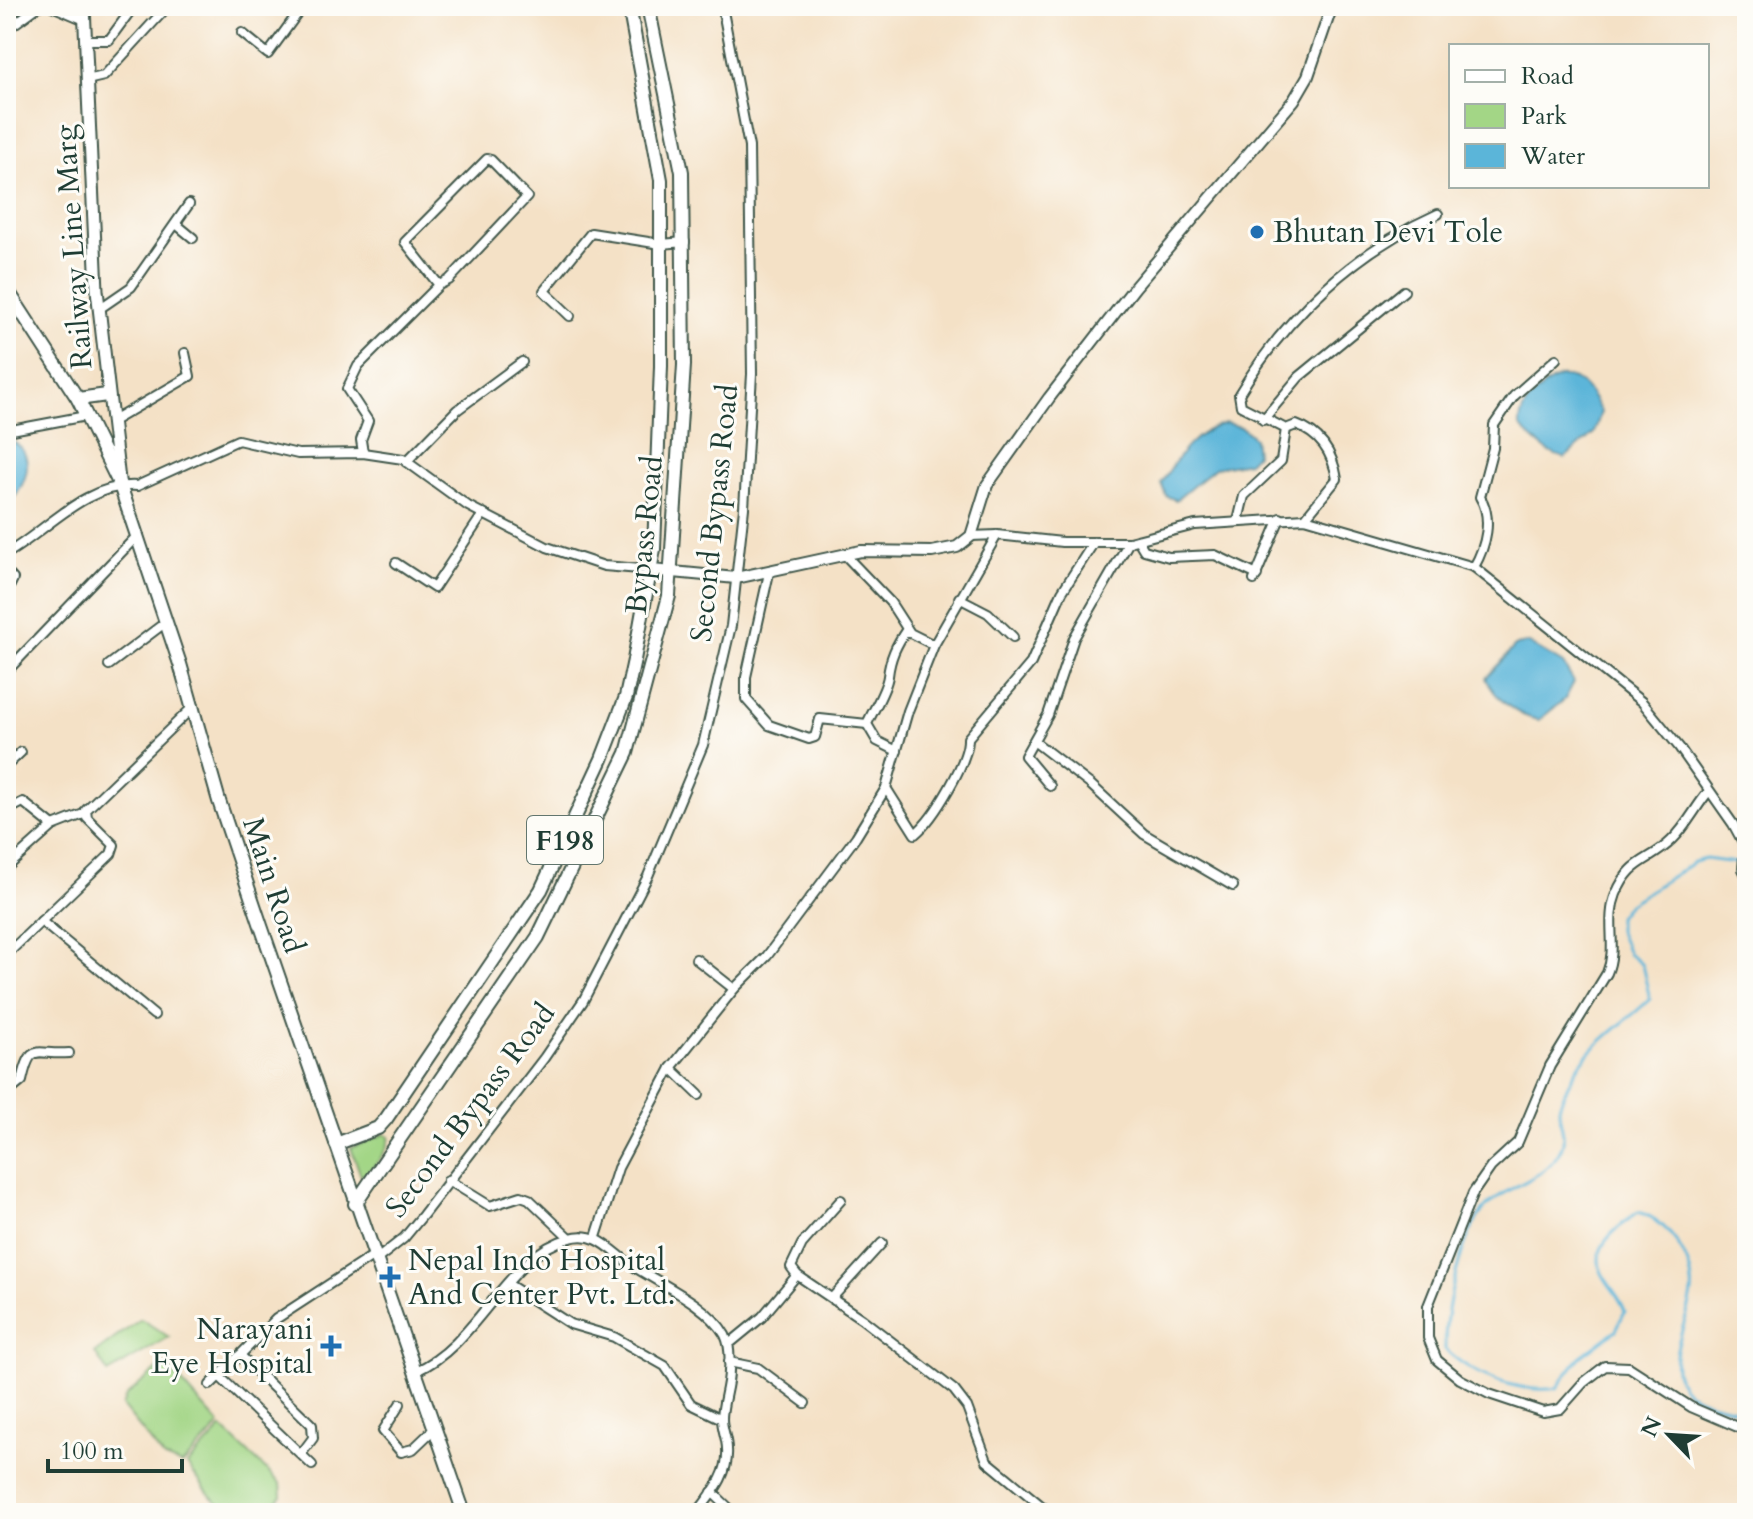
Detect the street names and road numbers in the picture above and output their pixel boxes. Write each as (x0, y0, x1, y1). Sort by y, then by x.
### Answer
street label: Railway Line Marg (44, 123, 102, 371)
street label: Second Bypass Road (681, 382, 748, 644)
street label: Bypass Road (616, 454, 673, 616)
street label: Main Road (232, 812, 315, 958)
road number: F198 (527, 816, 603, 864)
street label: Second Bypass Road (376, 995, 565, 1226)

